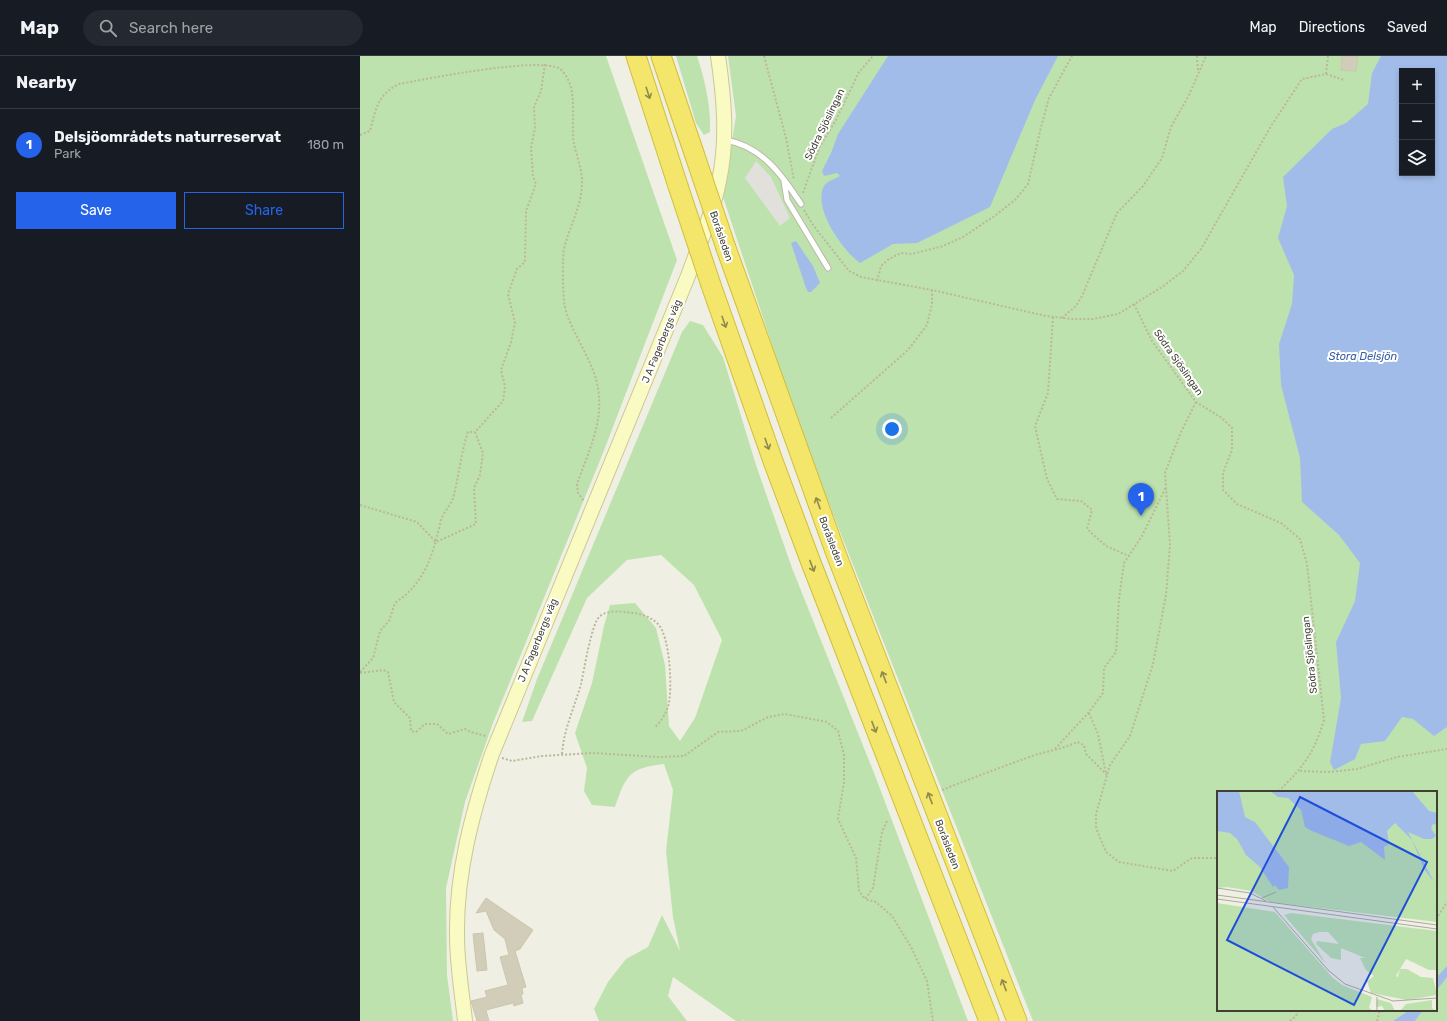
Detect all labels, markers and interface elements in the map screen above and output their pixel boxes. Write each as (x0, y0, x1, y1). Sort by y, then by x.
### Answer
search box (83, 10, 363, 46)
text: Map (20, 16, 59, 39)
icon: search (97, 17, 119, 39)
text: Search here (129, 19, 213, 37)
text: Map (1250, 19, 1277, 36)
text: Directions (1299, 19, 1365, 36)
text: Saved (1387, 19, 1427, 36)
map controls (1399, 68, 1435, 176)
button: + (1399, 68, 1435, 104)
text: Nearby (16, 72, 77, 92)
one-way arrow (645, 86, 652, 99)
street label: Södra Sjöslingan (802, 87, 847, 162)
button: − (1399, 104, 1435, 140)
text: Delsjöområdets naturreservat (54, 128, 281, 146)
text: 1 (26, 137, 32, 152)
text: 180 m (307, 137, 344, 152)
button: layers (1399, 140, 1435, 176)
text: Park (54, 146, 81, 161)
button: Save (16, 192, 176, 229)
button: Share (184, 192, 344, 229)
street label: Boråsleden (707, 210, 735, 263)
street label: J A Fagerbergs väg (640, 298, 684, 385)
one-way arrow (721, 315, 729, 327)
street label: Södra Sjöslingan (1151, 327, 1205, 398)
water label: Stora Delsjön (1329, 350, 1398, 363)
your location (882, 419, 902, 439)
one-way arrow (764, 438, 771, 451)
pin: 1 (1128, 483, 1154, 516)
one-way arrow (813, 498, 821, 510)
street label: Boråsleden (816, 515, 846, 568)
one-way arrow (809, 560, 817, 572)
street label: J A Fagerbergs väg (516, 597, 560, 684)
street label: Södra Sjöslingan (1300, 616, 1320, 694)
one-way arrow (879, 672, 887, 684)
one-way arrow (870, 720, 878, 732)
inset map (1217, 791, 1437, 1011)
one-way arrow (926, 793, 934, 805)
street label: Boråsleden (932, 818, 962, 871)
one-way arrow (999, 979, 1007, 991)

